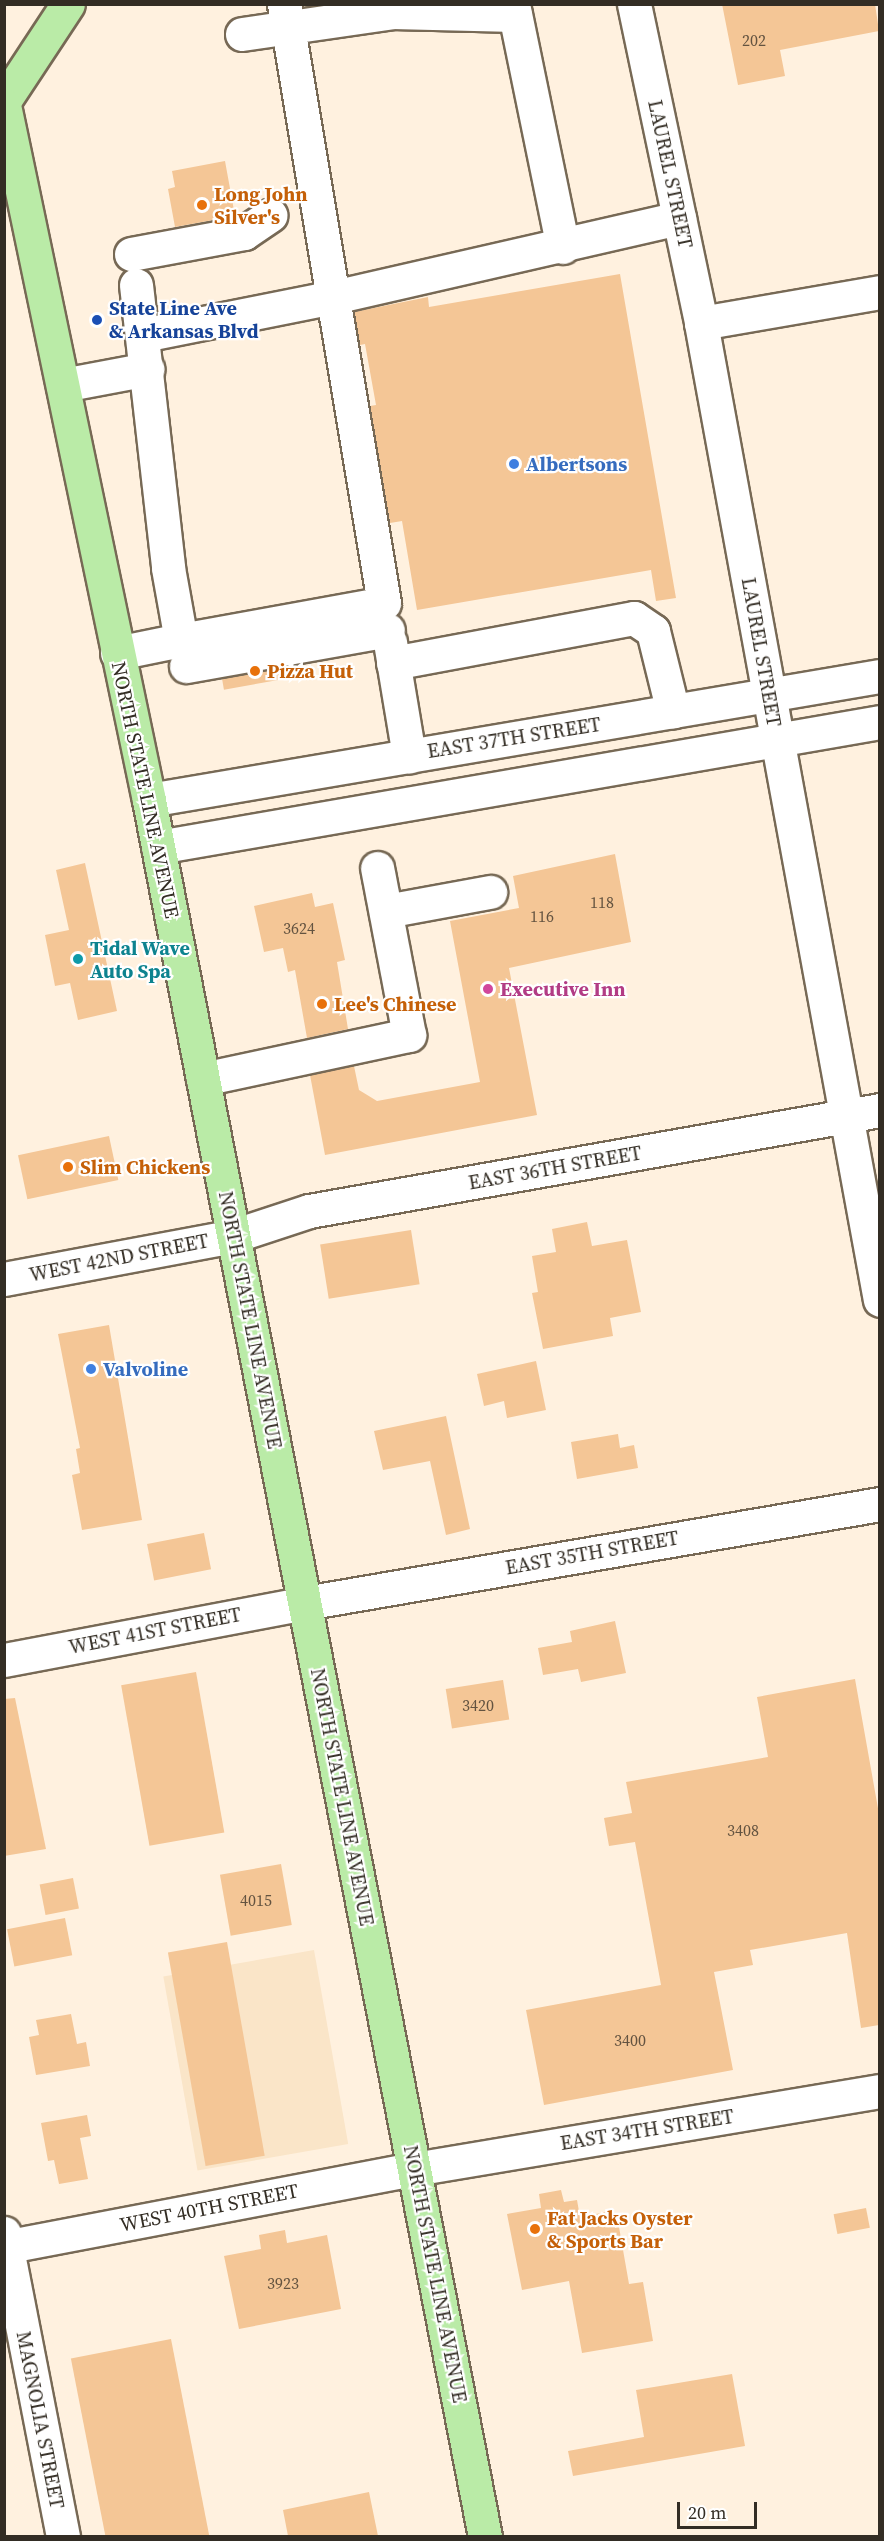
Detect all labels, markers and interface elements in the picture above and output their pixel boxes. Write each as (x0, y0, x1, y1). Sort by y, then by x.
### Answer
house number: 202 (742, 30, 766, 50)
street label: LAUREL STREET (643, 98, 697, 250)
place label: Long John Silver's (214, 182, 308, 229)
marker: Long John Silver's (195, 198, 209, 212)
place label: State Line Ave & Arkansas Blvd (109, 296, 259, 343)
marker: State Line Ave & Arkansas Blvd (90, 313, 104, 327)
place label: Albertsons (526, 452, 627, 476)
marker: Albertsons (507, 457, 521, 471)
street label: LAUREL STREET (736, 576, 786, 728)
street label: NORTH STATE LINE AVENUE (106, 659, 184, 921)
place label: Pizza Hut (267, 659, 353, 683)
marker: Pizza Hut (248, 664, 262, 678)
street label: EAST 37TH STREET (425, 712, 603, 764)
house number: 118 (590, 892, 614, 912)
house number: 116 (530, 906, 554, 926)
house number: 3624 (283, 918, 315, 938)
place label: Tidal Wave Auto Spa (90, 936, 190, 983)
marker: Tidal Wave Auto Spa (71, 952, 85, 966)
place label: Executive Inn (500, 977, 626, 1001)
marker: Executive Inn (481, 982, 495, 996)
place label: Lee's Chinese (334, 992, 456, 1016)
marker: Lee's Chinese (315, 997, 329, 1011)
street label: EAST 36TH STREET (466, 1141, 644, 1195)
place label: Slim Chickens (80, 1155, 210, 1179)
marker: Slim Chickens (61, 1160, 75, 1174)
street label: NORTH STATE LINE AVENUE (213, 1189, 287, 1451)
street label: WEST 42ND STREET (27, 1229, 211, 1287)
place label: Valvoline (103, 1357, 188, 1381)
marker: Valvoline (84, 1362, 98, 1376)
street label: EAST 35TH STREET (503, 1526, 681, 1580)
street label: WEST 41ST STREET (66, 1602, 244, 1660)
street label: NORTH STATE LINE AVENUE (305, 1666, 379, 1928)
house number: 3420 (462, 1695, 494, 1715)
house number: 3408 (727, 1820, 759, 1840)
house number: 4015 (240, 1890, 272, 1910)
house number: 3400 (614, 2030, 646, 2050)
street label: EAST 34TH STREET (558, 2104, 736, 2156)
street label: NORTH STATE LINE AVENUE (398, 2143, 472, 2405)
street label: WEST 40TH STREET (117, 2179, 301, 2237)
place label: Fat Jacks Oyster & Sports Bar (547, 2206, 693, 2253)
marker: Fat Jacks Oyster & Sports Bar (528, 2222, 542, 2236)
house number: 3923 (267, 2273, 299, 2293)
street label: MAGNOLIA STREET (11, 2329, 69, 2511)
scale bar (680, 2490, 760, 2528)
text: 20 m (688, 2500, 726, 2525)

